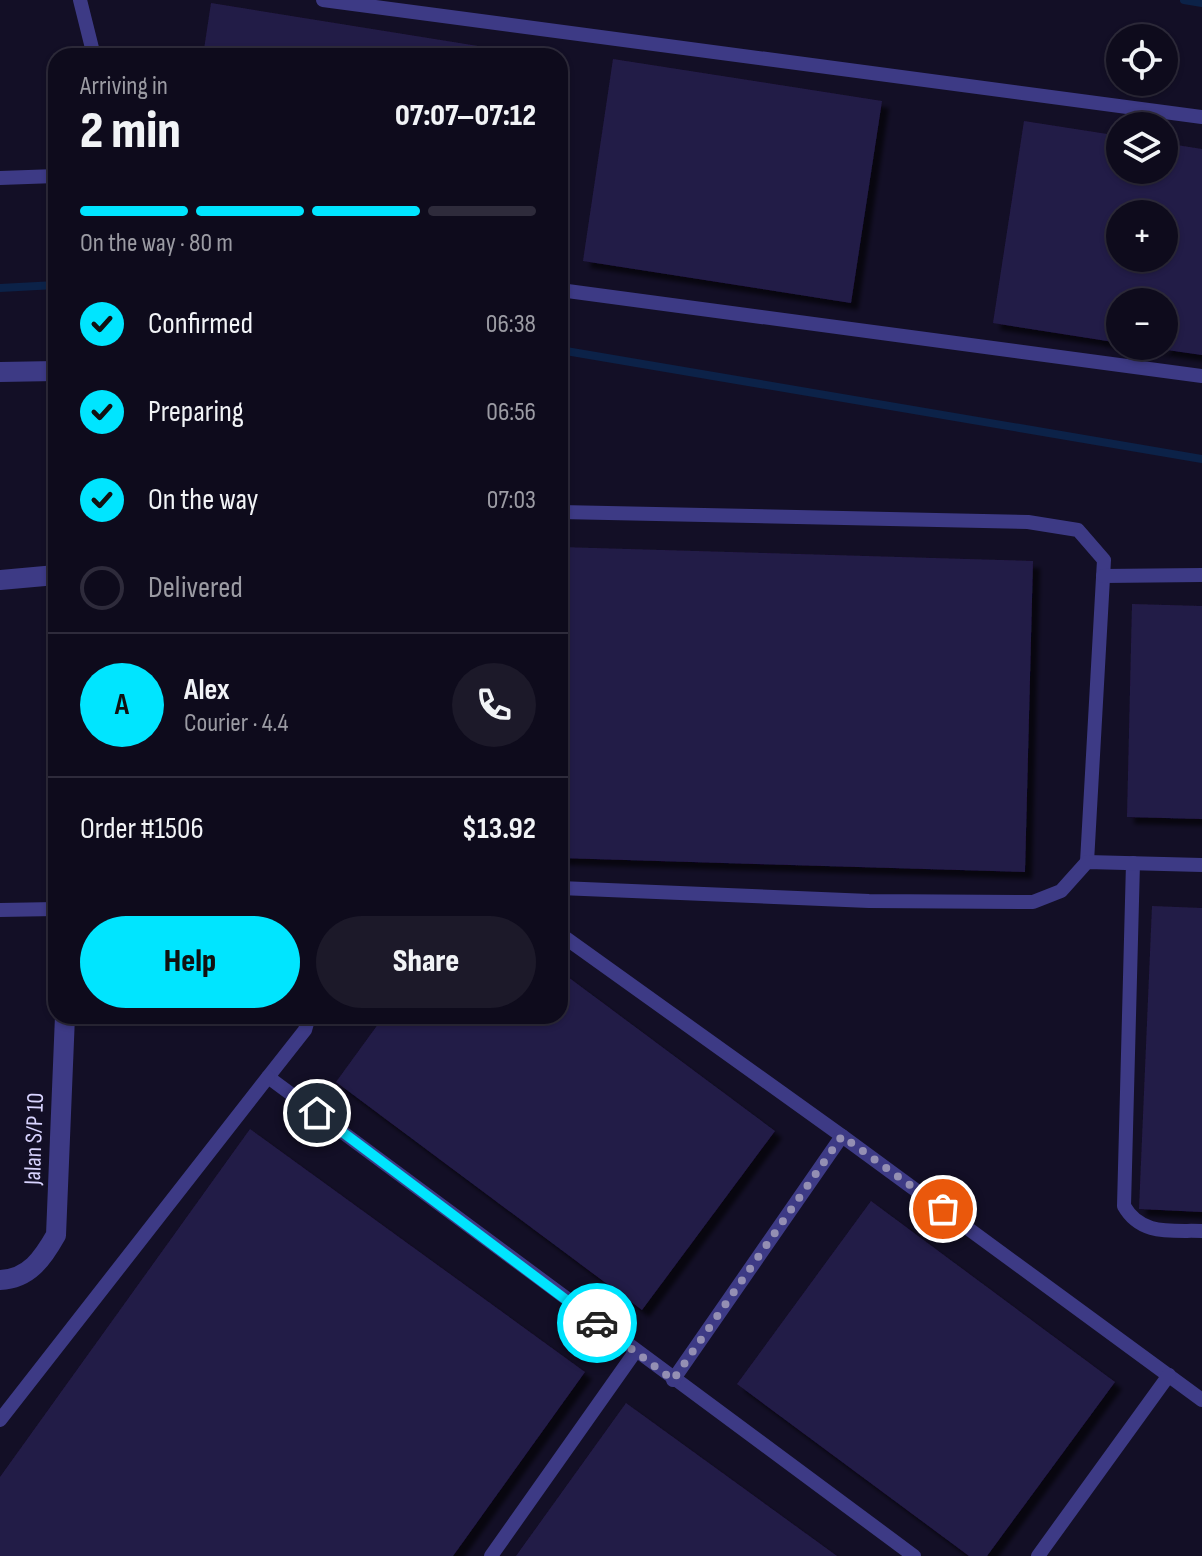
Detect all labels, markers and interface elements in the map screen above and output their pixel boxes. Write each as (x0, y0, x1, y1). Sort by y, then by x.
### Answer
map controls (1106, 24, 1178, 360)
button: locate (1106, 24, 1178, 96)
text: Arriving in (80, 71, 168, 102)
text: 07:07–07:12 (395, 98, 536, 134)
text: 2 min (80, 100, 181, 163)
button: layers (1106, 112, 1178, 184)
button: + (1106, 200, 1178, 272)
text: On the way · 80 m (80, 228, 233, 259)
button: − (1106, 288, 1178, 360)
icon: check (80, 302, 124, 346)
text: Confirmed (148, 306, 253, 342)
text: 06:38 (486, 309, 536, 340)
icon: check (80, 390, 124, 434)
text: Preparing (148, 394, 244, 430)
text: 06:56 (486, 397, 536, 428)
icon: check (80, 478, 124, 522)
text: On the way (148, 482, 258, 518)
text: 07:03 (487, 485, 536, 516)
text: Delivered (148, 570, 243, 606)
button: phone (452, 663, 536, 747)
text: Alex (184, 672, 230, 708)
text: A (115, 687, 129, 723)
text: Courier · 4.4 (184, 708, 288, 739)
text: Order #1506 (80, 811, 204, 847)
text: $13.92 (462, 811, 536, 847)
button: Help (80, 916, 300, 1008)
button: Share (316, 916, 536, 1008)
pin (283, 1079, 351, 1147)
icon: home (295, 1091, 339, 1135)
street label: Jalan S/P 10 (18, 1092, 50, 1187)
pin (909, 1175, 977, 1243)
icon: bag (921, 1187, 965, 1231)
courier (557, 1283, 637, 1363)
icon: car (575, 1301, 619, 1345)

